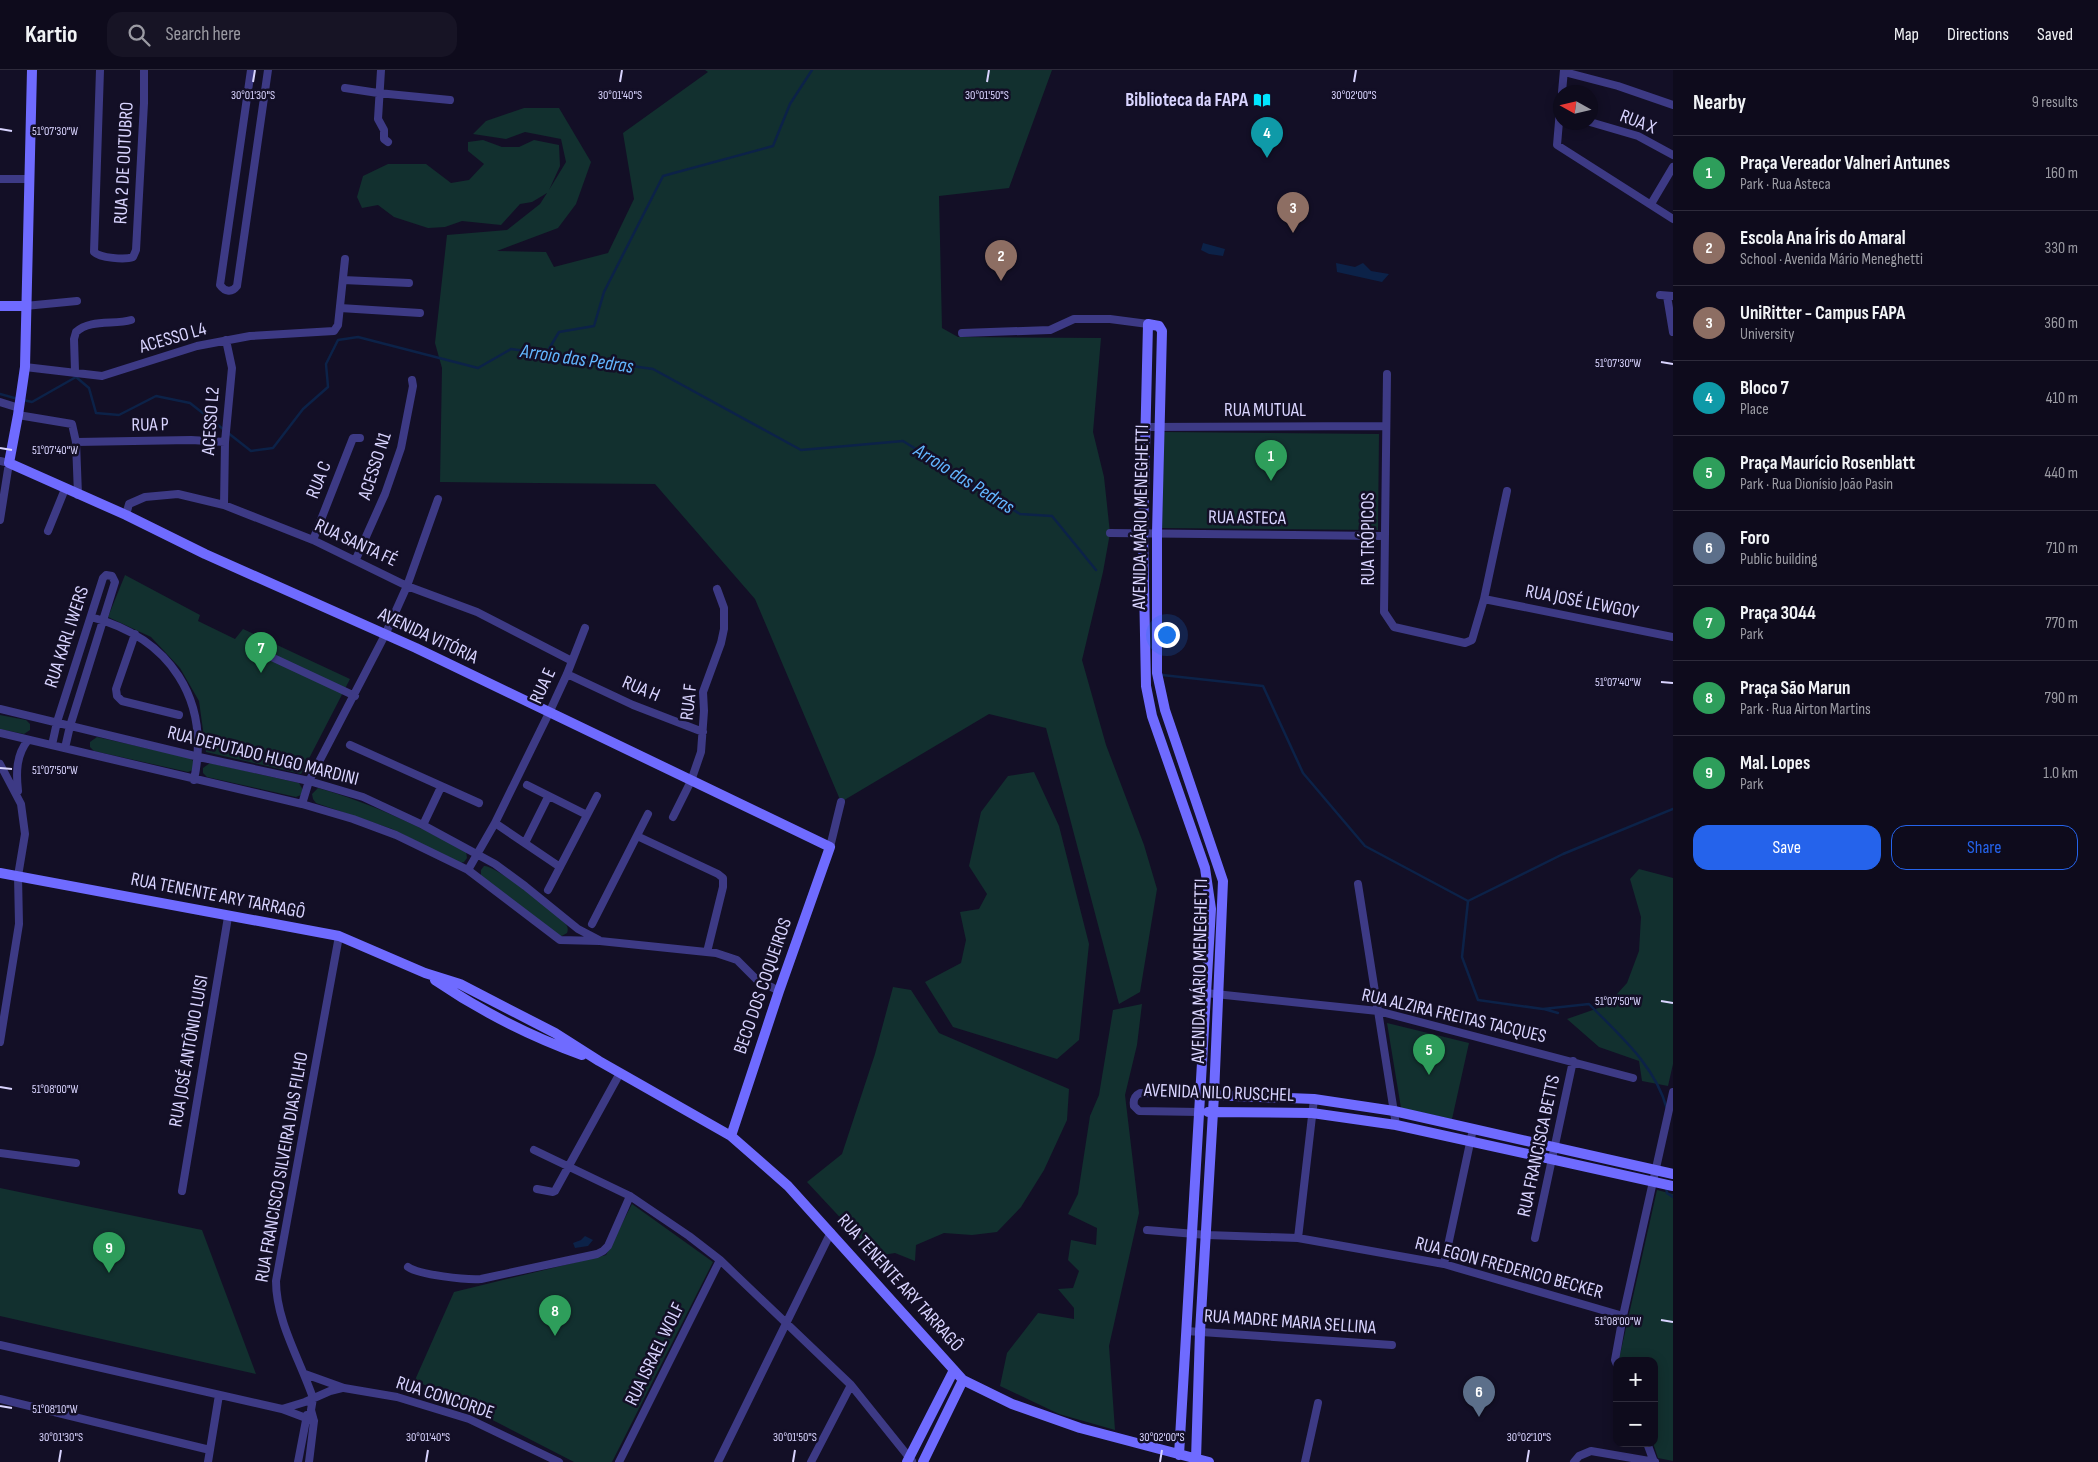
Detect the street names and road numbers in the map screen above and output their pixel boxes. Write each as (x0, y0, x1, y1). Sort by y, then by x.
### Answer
street label: RUA 2 DE OUTUBRO (109, 101, 139, 225)
street label: RUA X (1617, 105, 1659, 139)
street label: ACESSO L4 (136, 317, 209, 359)
street label: ACESSO L2 (197, 386, 225, 457)
street label: RUA MUTUAL (1224, 399, 1306, 422)
street label: RUA P (131, 413, 169, 437)
street label: AVENIDA MÁRIO MENEGHETTI (1128, 424, 1154, 611)
street label: ACESSO N1 (353, 429, 397, 504)
street label: RUA C (301, 458, 337, 502)
street label: RUA TRÓPICOS (1357, 492, 1380, 586)
street label: RUA ASTECA (1208, 506, 1287, 530)
street label: RUA SANTA FÉ (311, 514, 401, 572)
street label: RUA JOSÉ LEWGOY (1523, 580, 1641, 624)
street label: RUA KARL IWERS (40, 583, 94, 691)
street label: AVENIDA VITÓRIA (373, 602, 482, 670)
street label: RUA E (525, 664, 561, 708)
street label: RUA H (619, 671, 663, 707)
street label: RUA F (676, 683, 702, 721)
street label: RUA DEPUTADO HUGO MARDINI (165, 721, 361, 791)
street label: RUA TENENTE ARY TARRAGÔ (129, 868, 307, 924)
street label: AVENIDA MÁRIO MENEGHETTI (1187, 878, 1213, 1065)
street label: BECO DOS COQUEIROS (729, 915, 797, 1057)
street label: RUA JOSÉ ANTÔNIO LUISI (164, 973, 214, 1129)
street label: RUA ALZIRA FREITAS TACQUES (1359, 984, 1549, 1048)
street label: RUA FRANCISCO SILVEIRA DIAS FILHO (250, 1050, 314, 1284)
street label: RUA FRANCISCA BETTS (1513, 1073, 1565, 1219)
street label: AVENIDA NILO RUSCHEL (1143, 1079, 1294, 1107)
street label: RUA TENENTE ARY TARRAGÔ (832, 1209, 968, 1357)
street label: RUA EGON FREDERICO BECKER (1412, 1232, 1606, 1304)
street label: RUA ISRAEL WOLF (620, 1299, 690, 1409)
street label: RUA MADRE MARIA SELLINA (1203, 1305, 1378, 1340)
street label: RUA CONCORDE (393, 1371, 497, 1425)

